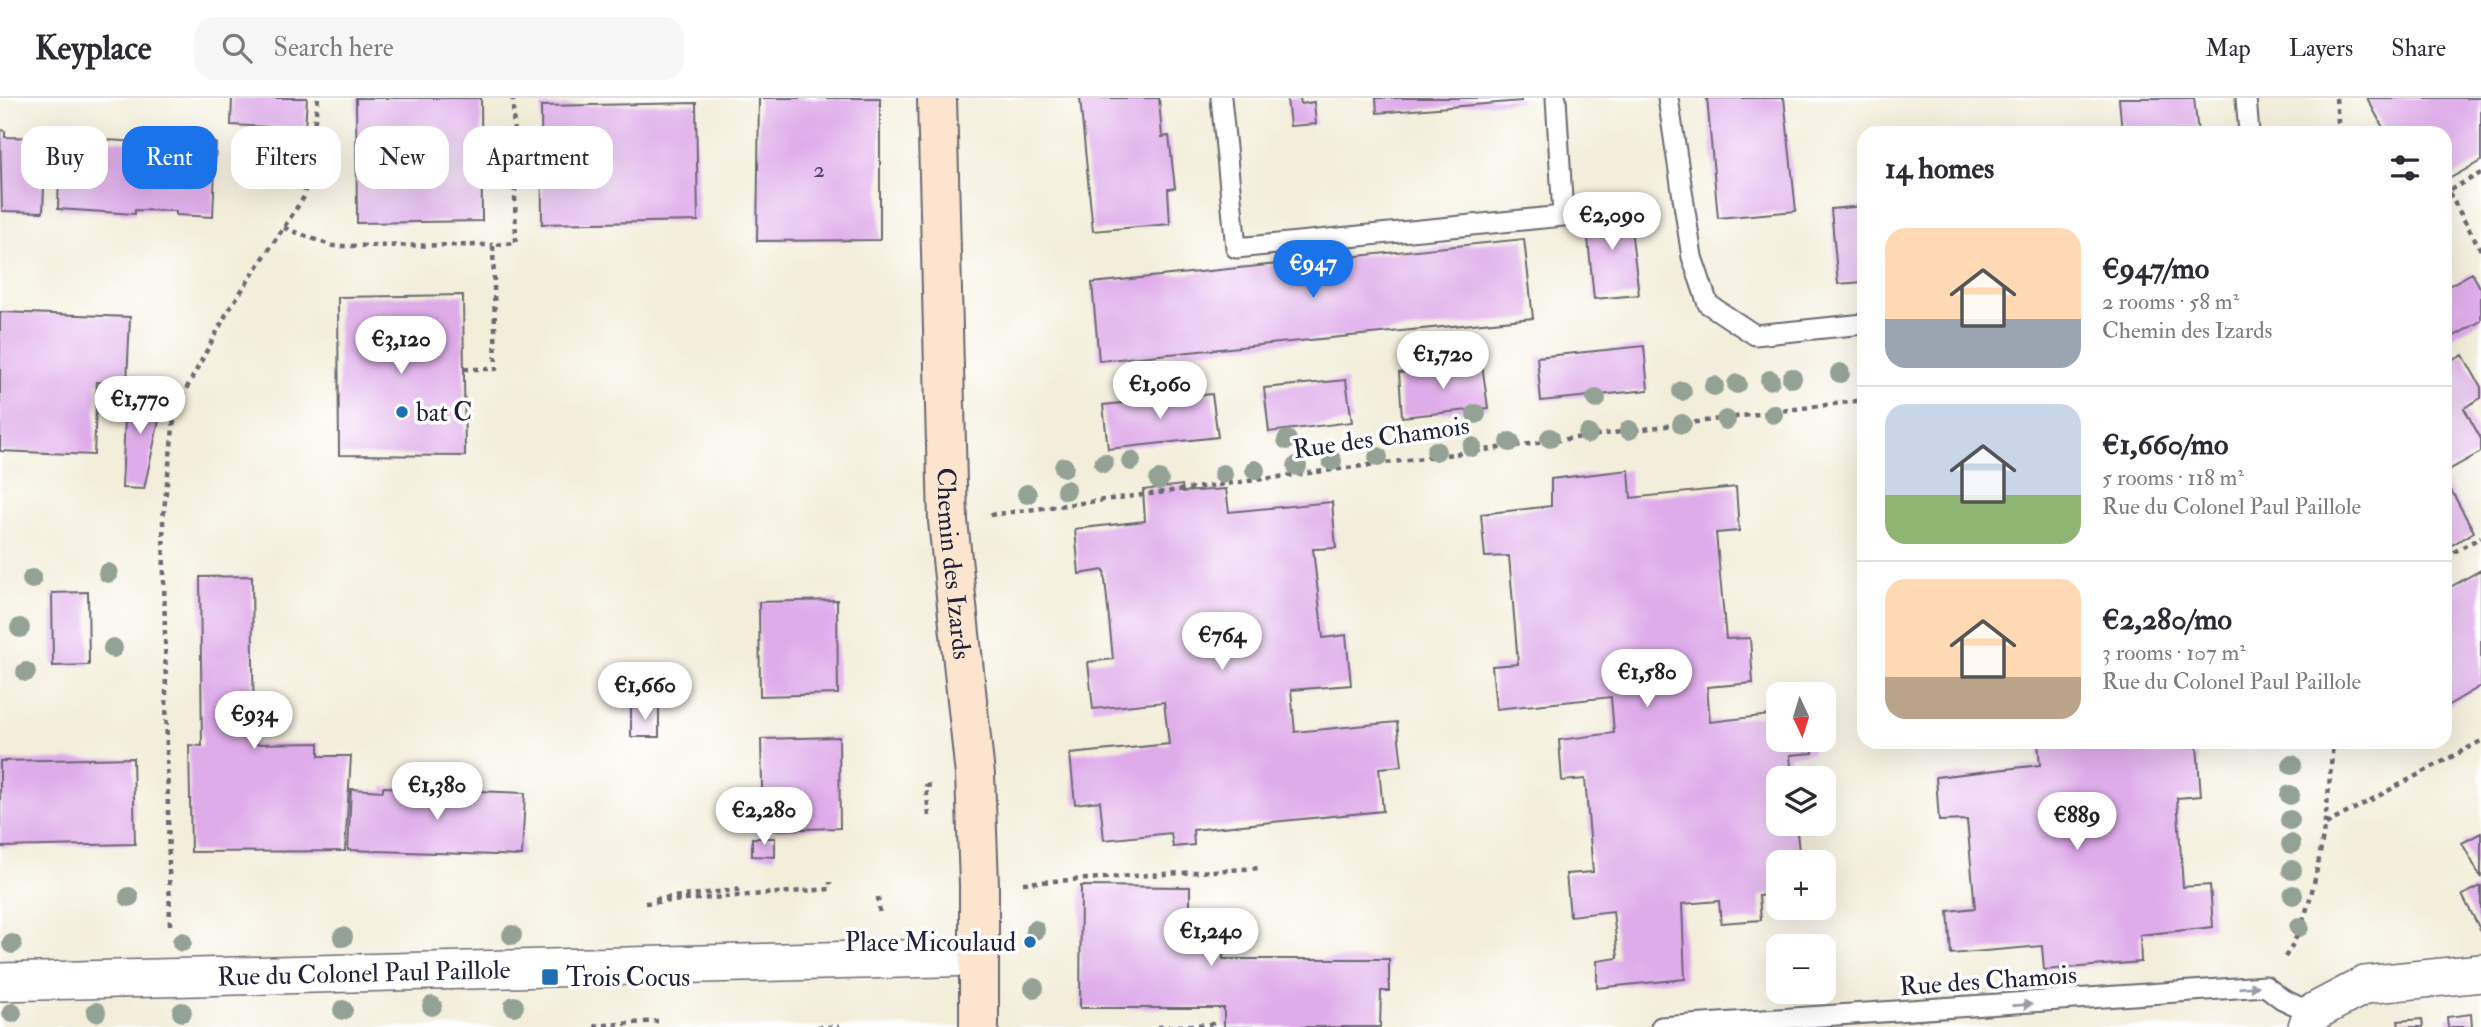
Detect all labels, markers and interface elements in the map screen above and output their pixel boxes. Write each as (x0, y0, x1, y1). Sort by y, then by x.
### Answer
search box (194, 17, 684, 80)
text: Keyplace (35, 28, 152, 69)
icon: search (218, 29, 256, 67)
text: Search here (274, 32, 394, 64)
text: Map (2206, 33, 2251, 64)
text: Layers (2289, 33, 2353, 64)
text: Share (2391, 33, 2446, 64)
chip: Buy (21, 126, 108, 189)
chip: Rent (122, 126, 217, 189)
chip: Filters (231, 126, 341, 189)
chip: New (355, 126, 449, 189)
chip: Apartment (463, 126, 613, 189)
icon: filters (2386, 149, 2424, 187)
text: 14 homes (1885, 150, 1994, 187)
house number: 2 (813, 155, 825, 184)
pin: €2,090 (1555, 192, 1669, 252)
text: €2,090 (1579, 200, 1645, 229)
pin: €947 (1272, 240, 1354, 300)
text: €947 (1289, 248, 1337, 277)
text: €947/mo (2102, 250, 2209, 287)
icon: home (1941, 256, 2025, 340)
text: 2 rooms · 58 m² (2102, 287, 2239, 316)
pin: €3,120 (344, 316, 458, 376)
text: Chemin des Izards (2102, 316, 2272, 345)
text: €3,120 (371, 324, 431, 353)
pin: €1,720 (1386, 331, 1500, 391)
text: €1,720 (1413, 339, 1473, 368)
pin: €1,060 (1103, 362, 1217, 421)
text: €1,060 (1129, 369, 1191, 398)
pin: €1,770 (83, 376, 197, 436)
text: €1,770 (110, 384, 170, 413)
place label: bat C (416, 397, 472, 429)
marker: bat C (394, 404, 410, 420)
street label: Rue des Chamois (1291, 410, 1472, 466)
text: €1,660/mo (2102, 426, 2228, 463)
icon: home (1941, 432, 2025, 516)
text: 5 rooms · 118 m² (2102, 463, 2244, 492)
street label: Chemin des Izards (930, 467, 978, 661)
text: Rue du Colonel Paul Paillole (2102, 492, 2361, 521)
text: €2,280/mo (2102, 601, 2232, 638)
icon: home (1941, 607, 2025, 691)
pin: €764 (1181, 612, 1263, 672)
text: €764 (1198, 620, 1246, 649)
text: 3 rooms · 107 m² (2102, 638, 2246, 667)
pin: €1,580 (1590, 650, 1704, 709)
text: €1,580 (1617, 657, 1677, 686)
pin: €1,660 (588, 662, 702, 722)
text: Rue du Colonel Paul Paillole (2102, 667, 2361, 696)
text: €1,660 (614, 670, 676, 699)
north arrow (1766, 682, 1836, 752)
map controls (1766, 682, 1836, 1004)
pin: €934 (213, 692, 295, 751)
text: €934 (231, 699, 277, 728)
pin: €1,380 (380, 762, 494, 822)
button: layers (1766, 766, 1836, 836)
text: €1,380 (408, 770, 466, 799)
pin: €2,280 (707, 788, 821, 847)
pin: €889 (2036, 792, 2118, 852)
text: €2,280 (732, 795, 796, 824)
text: €889 (2054, 800, 2100, 829)
button: + (1766, 850, 1836, 920)
pin: €1,240 (1154, 908, 1268, 968)
text: €1,240 (1180, 916, 1242, 945)
place label: Place Micoulaud (845, 927, 1016, 959)
marker: Place Micoulaud (1022, 934, 1038, 950)
button: − (1766, 934, 1836, 1004)
street label: Rue du Colonel Paul Paillole (217, 954, 511, 993)
street label: Rue des Chamois (1898, 959, 2078, 1003)
place label: Trois Cocus (566, 962, 690, 994)
marker: Trois Cocus (540, 967, 560, 987)
one-way arrow (2238, 981, 2260, 992)
one-way arrow (2011, 999, 2033, 1010)

